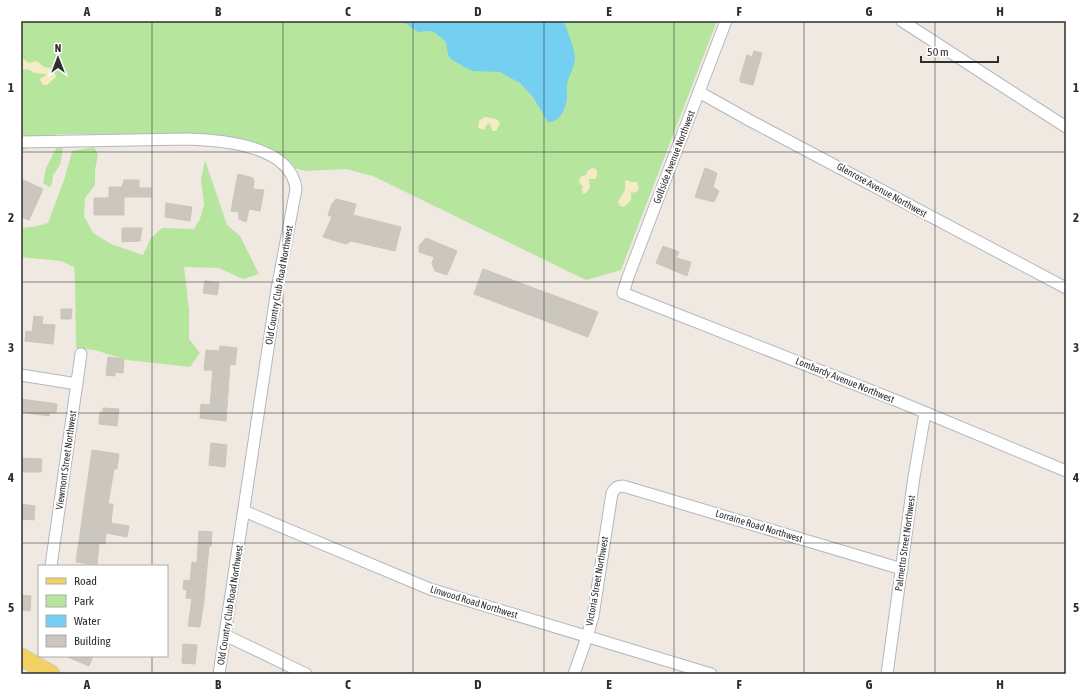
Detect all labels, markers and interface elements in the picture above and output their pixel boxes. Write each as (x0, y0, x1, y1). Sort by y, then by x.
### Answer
text: A (83, 4, 91, 19)
text: B (215, 4, 222, 19)
text: C (345, 4, 351, 19)
text: D (474, 4, 482, 19)
text: E (606, 4, 612, 19)
text: F (736, 4, 742, 19)
text: G (866, 4, 873, 19)
text: H (996, 4, 1004, 19)
north arrow (38, 38, 78, 78)
scale bar (921, 38, 998, 64)
text: N (55, 42, 61, 54)
text: 50 m (927, 45, 949, 59)
text: 1 (8, 80, 14, 95)
text: 1 (1073, 80, 1079, 95)
street label: Golfside Avenue Northwest (651, 109, 697, 205)
street label: Glenrose Avenue Northwest (835, 161, 929, 219)
text: 2 (8, 210, 14, 225)
text: 2 (1073, 210, 1079, 225)
street label: Old Country Club Road Northwest (263, 224, 295, 346)
text: 3 (8, 340, 14, 355)
text: 3 (1073, 340, 1079, 355)
street label: Lombardy Avenue Northwest (794, 355, 896, 405)
street label: Viewmont Street Northwest (54, 410, 78, 510)
text: 4 (7, 470, 14, 485)
text: 4 (1072, 470, 1079, 485)
street label: Palmetto Street Northwest (893, 494, 917, 592)
street label: Lorraine Road Northwest (714, 508, 804, 545)
street label: Victoria Street Northwest (584, 535, 610, 627)
street label: Old Country Club Road Northwest (215, 544, 245, 666)
legend (38, 565, 168, 657)
text: Road (74, 574, 97, 588)
street label: Linwood Road Northwest (429, 583, 519, 621)
text: Park (74, 594, 95, 608)
text: 5 (8, 600, 14, 615)
text: 5 (1073, 600, 1079, 615)
text: Water (74, 614, 101, 628)
text: Building (74, 634, 112, 648)
text: A (83, 677, 91, 692)
text: B (215, 677, 222, 692)
text: C (345, 677, 351, 692)
text: D (474, 677, 482, 692)
text: E (606, 677, 612, 692)
text: F (736, 677, 742, 692)
text: G (866, 677, 873, 692)
text: H (996, 677, 1004, 692)

